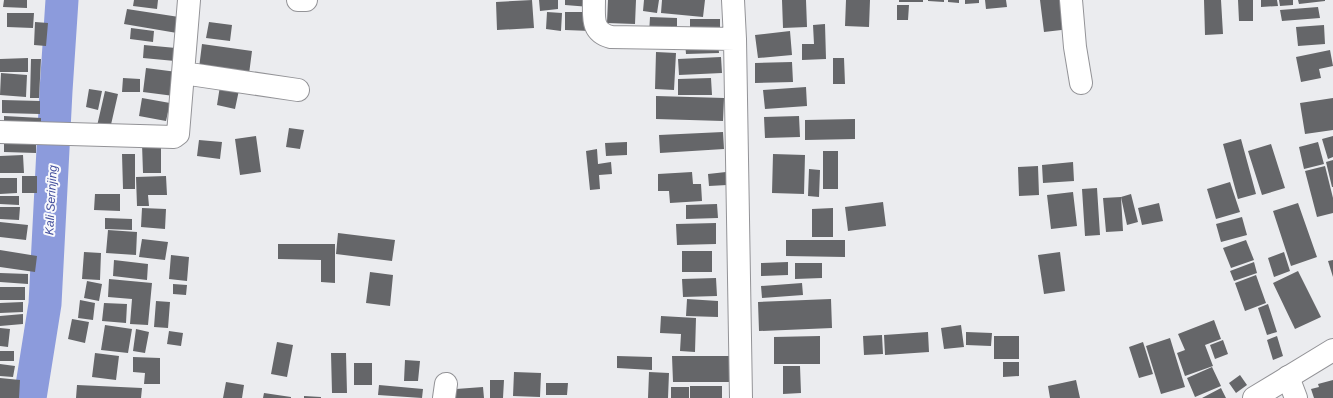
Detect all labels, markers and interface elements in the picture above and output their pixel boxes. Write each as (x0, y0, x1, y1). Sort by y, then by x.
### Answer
water label: Kali Serinjing (42, 164, 60, 235)

